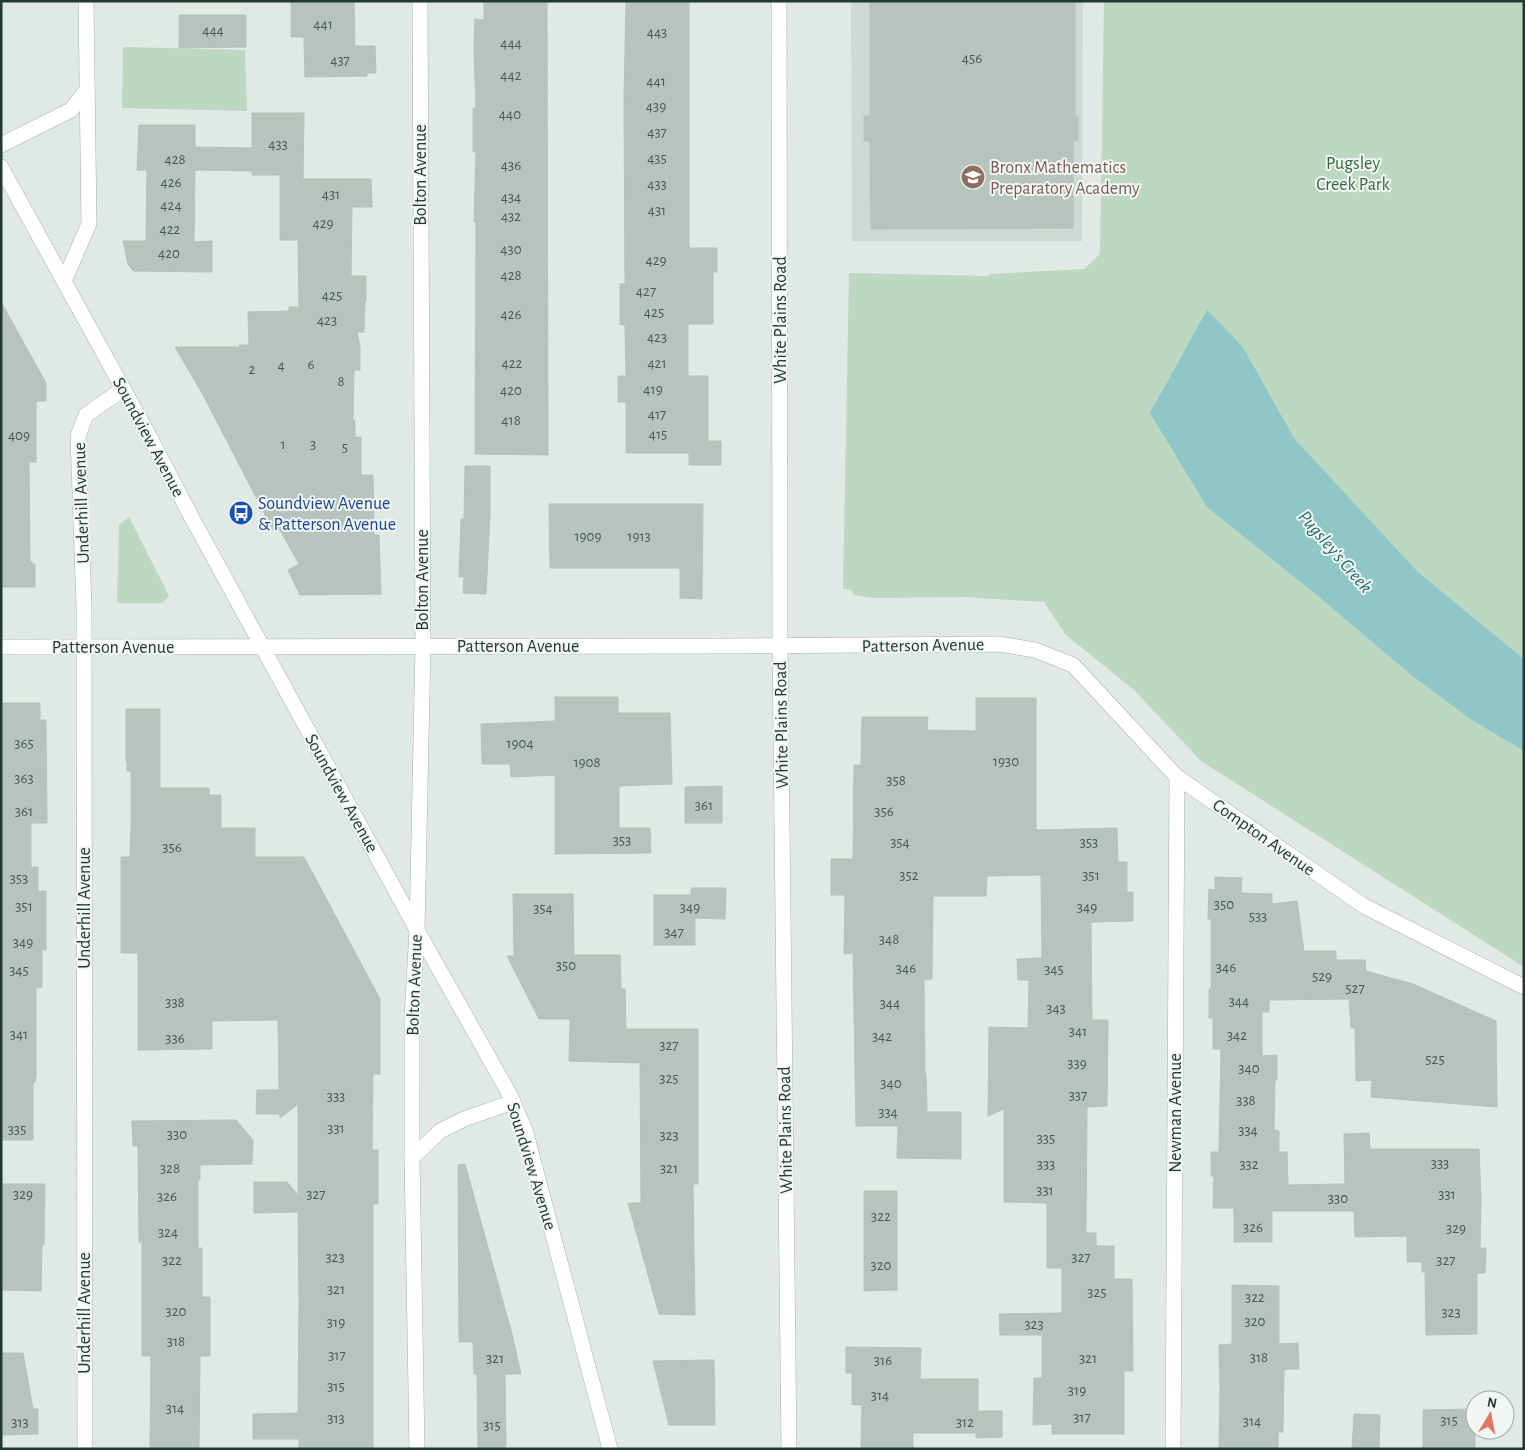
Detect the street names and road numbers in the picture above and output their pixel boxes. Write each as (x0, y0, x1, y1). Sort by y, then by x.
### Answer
street label: Bolton Avenue (412, 124, 430, 226)
street label: White Plains Road (772, 256, 790, 384)
street label: Soundview Avenue (109, 375, 187, 500)
street label: Underhill Avenue (71, 442, 93, 564)
street label: Bolton Avenue (414, 529, 432, 631)
street label: Patterson Avenue (862, 636, 984, 656)
street label: Patterson Avenue (457, 638, 579, 656)
street label: Patterson Avenue (52, 639, 174, 657)
street label: White Plains Road (772, 661, 792, 789)
street label: Soundview Avenue (301, 731, 381, 856)
street label: Compton Avenue (1209, 796, 1318, 880)
street label: Underhill Avenue (76, 847, 94, 969)
street label: Bolton Avenue (404, 934, 426, 1036)
street label: Newman Avenue (1167, 1053, 1185, 1173)
street label: White Plains Road (776, 1066, 796, 1194)
street label: Soundview Avenue (503, 1100, 559, 1232)
street label: Underhill Avenue (76, 1252, 94, 1374)

